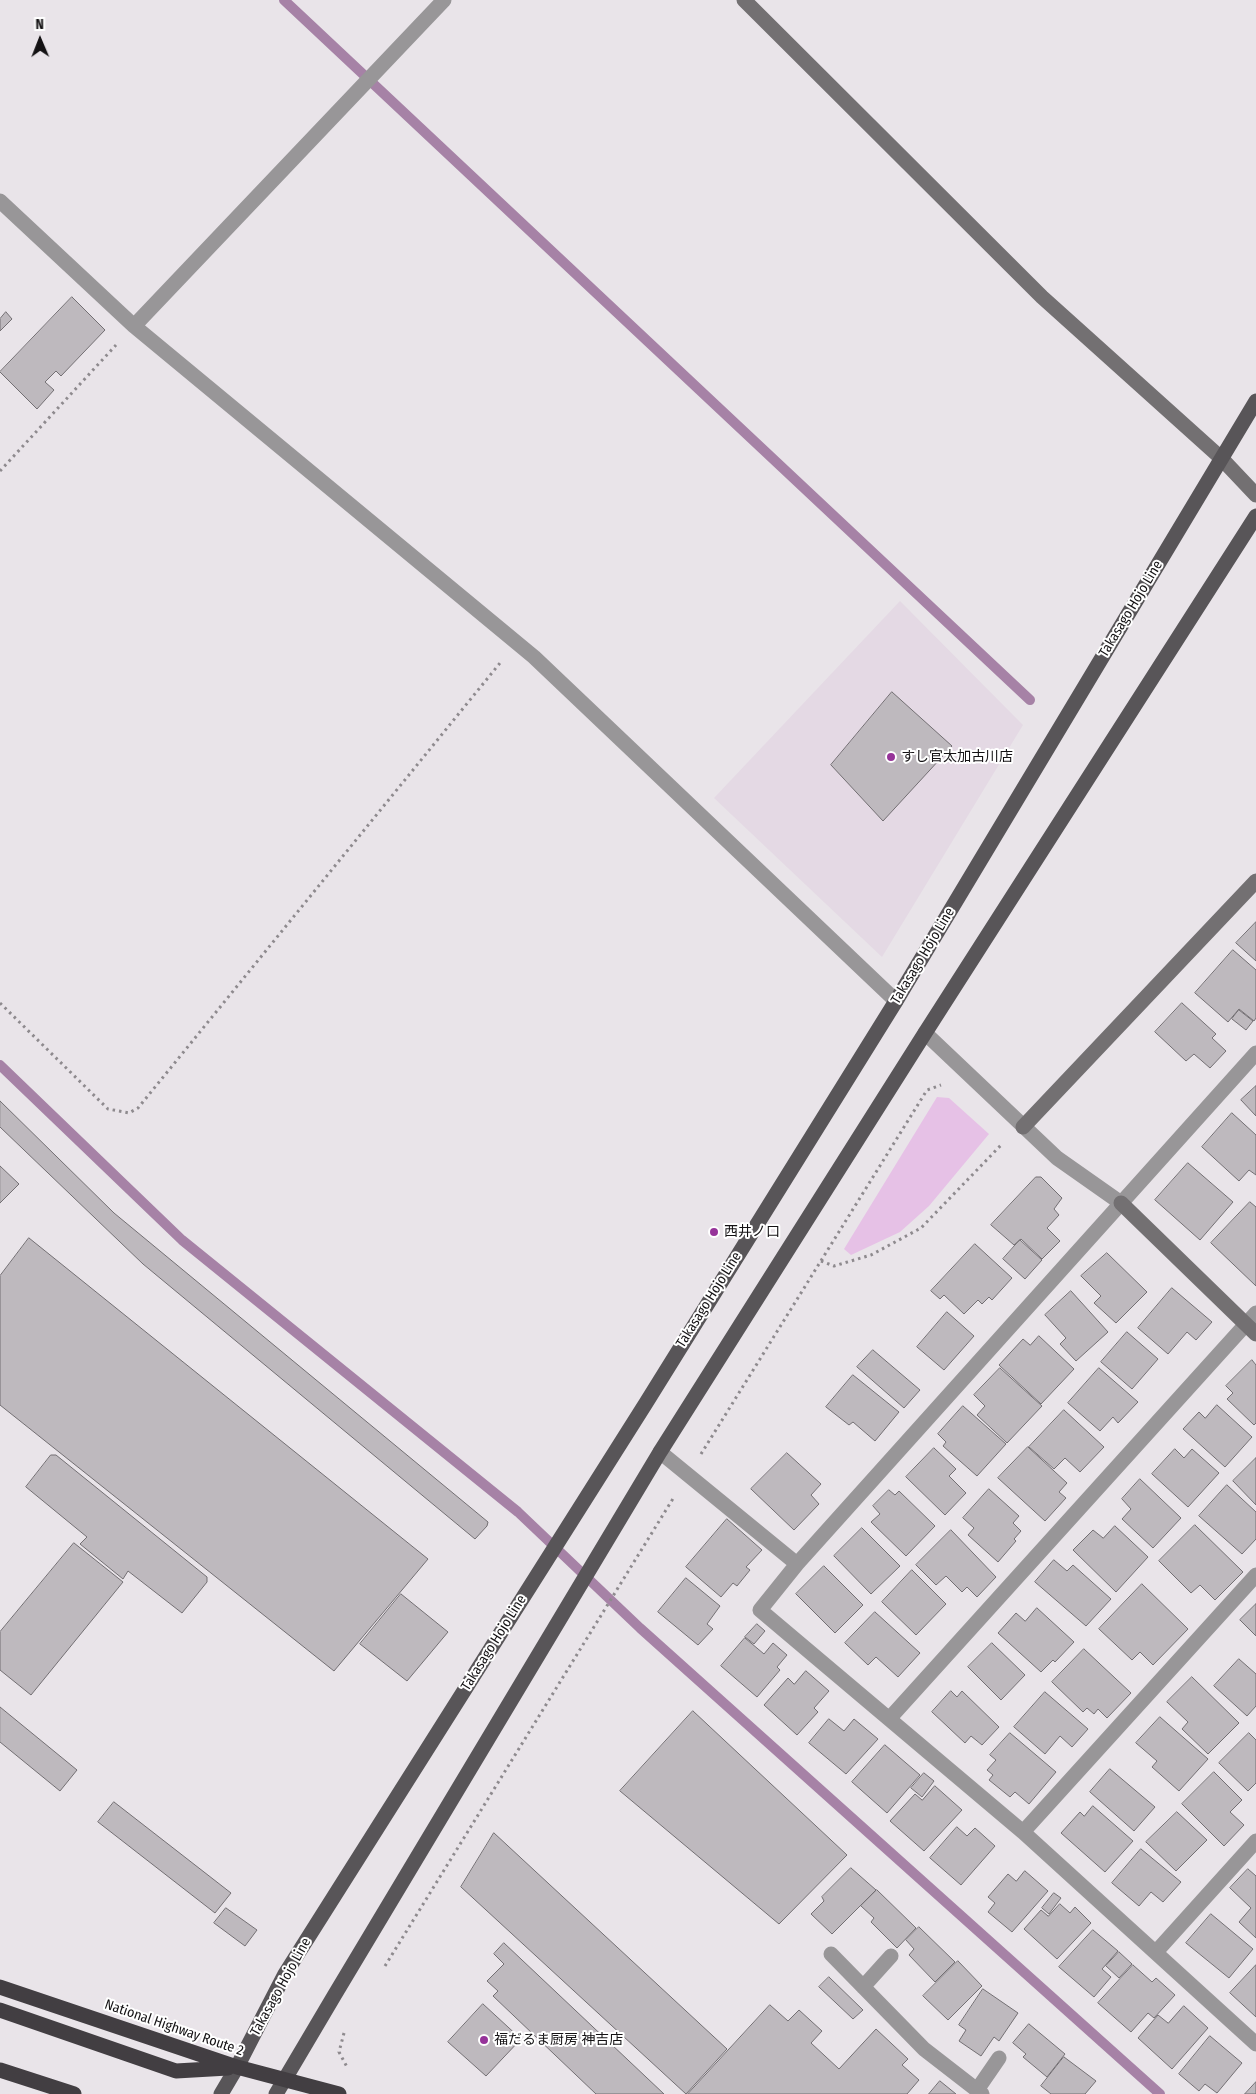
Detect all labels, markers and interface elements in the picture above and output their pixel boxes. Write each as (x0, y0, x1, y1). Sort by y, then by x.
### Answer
north arrow (15, 15, 65, 65)
text: N (35, 16, 44, 33)
street label: Takasago Hojo Line (1096, 558, 1166, 660)
place label: すし官太加古川店 (901, 749, 1013, 765)
marker: すし官太加古川店 (885, 751, 897, 763)
street label: Takasago Hojo Line (888, 905, 958, 1007)
place label: 西井ノ口 (724, 1224, 780, 1240)
marker: 西井ノ口 (708, 1226, 720, 1238)
street label: Takasago Hojo Line (673, 1249, 745, 1351)
street label: Takasago Hojo Line (458, 1592, 530, 1694)
street label: Takasago Hojo Line (247, 1935, 315, 2039)
street label: National Highway Route 2 (102, 1996, 246, 2060)
place label: 福だるま厨房 神吉店 (494, 2032, 623, 2048)
marker: 福だるま厨房 神吉店 (478, 2034, 490, 2046)

